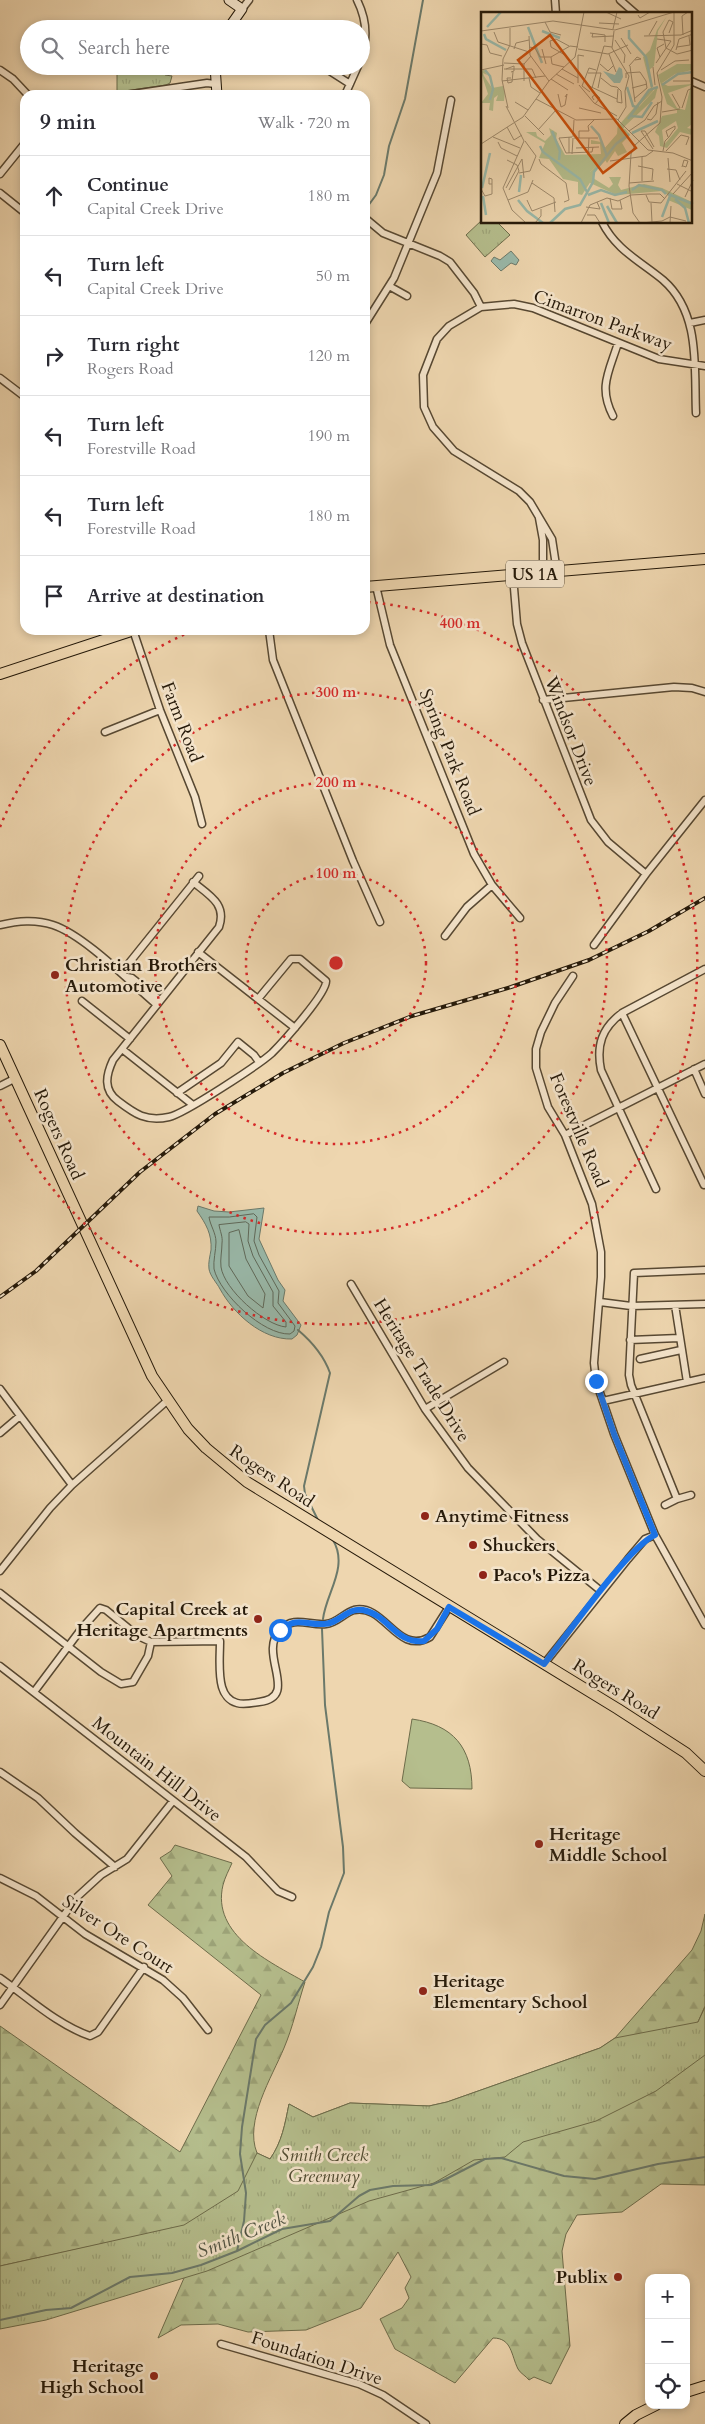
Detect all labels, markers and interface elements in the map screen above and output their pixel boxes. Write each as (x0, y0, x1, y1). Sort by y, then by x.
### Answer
inset map (481, 12, 692, 224)
search box (20, 20, 370, 75)
icon: search (38, 34, 66, 62)
text: Search here (78, 35, 170, 61)
text: 9 min (40, 108, 96, 137)
text: Walk · 720 m (258, 112, 350, 134)
text: Continue (87, 172, 169, 198)
icon: ahead (40, 182, 68, 210)
text: 180 m (308, 185, 350, 207)
text: Capital Creek Drive (87, 198, 224, 220)
text: Turn left (87, 252, 164, 278)
icon: left (40, 262, 68, 290)
text: 50 m (316, 265, 350, 287)
text: Capital Creek Drive (87, 278, 224, 300)
street label: Cimarron Parkway (530, 284, 676, 357)
text: Turn right (87, 332, 179, 358)
icon: right (40, 342, 68, 370)
text: 120 m (308, 345, 350, 367)
text: Rogers Road (87, 358, 174, 380)
text: Turn left (87, 412, 164, 438)
icon: left (40, 422, 68, 450)
text: 190 m (308, 425, 350, 447)
text: Forestville Road (87, 438, 196, 460)
text: Turn left (87, 492, 164, 518)
icon: left (40, 502, 68, 530)
text: 180 m (308, 505, 350, 527)
text: Forestville Road (87, 518, 196, 540)
road number: US 1A (506, 560, 564, 588)
icon: arrive (40, 582, 68, 610)
text: Arrive at destination (87, 583, 264, 609)
text: 400 m (440, 613, 481, 633)
street label: Windsor Drive (538, 672, 603, 790)
street label: Farm Road (155, 678, 208, 766)
text: 300 m (316, 682, 357, 702)
street label: Spring Park Road (413, 685, 486, 820)
text: 200 m (316, 772, 357, 792)
text: 100 m (316, 863, 357, 883)
place label: Christian Brothers Automotive (65, 953, 217, 999)
centre of rings (327, 954, 345, 972)
marker: Christian Brothers Automotive (49, 969, 61, 981)
street label: Forestville Road (543, 1069, 614, 1192)
street label: Rogers Road (27, 1085, 90, 1184)
street label: Heritage Trade Drive (367, 1294, 476, 1447)
route end (585, 1370, 608, 1393)
street label: Rogers Road (224, 1439, 319, 1514)
place label: Anytime Fitness (435, 1504, 569, 1529)
marker: Anytime Fitness (419, 1510, 431, 1522)
place label: Shuckers (483, 1533, 555, 1558)
marker: Shuckers (467, 1539, 479, 1551)
place label: Paco's Pizza (493, 1563, 590, 1588)
marker: Paco's Pizza (477, 1569, 489, 1581)
place label: Capital Creek at Heritage Apartments (76, 1597, 249, 1643)
marker: Capital Creek at Heritage Apartments (252, 1613, 264, 1625)
route start (269, 1619, 292, 1642)
street label: Rogers Road (568, 1653, 664, 1726)
street label: Mountain Hill Drive (87, 1711, 227, 1828)
place label: Heritage Middle School (549, 1822, 667, 1868)
marker: Heritage Middle School (533, 1838, 545, 1850)
street label: Silver Ore Court (57, 1889, 179, 1980)
place label: Heritage Elementary School (433, 1969, 587, 2015)
marker: Heritage Elementary School (417, 1985, 429, 1997)
park label: Smith Creek Greenway (279, 2143, 369, 2189)
water label: Smith Creek (193, 2205, 290, 2265)
place label: Publix (556, 2265, 608, 2290)
marker: Publix (612, 2271, 624, 2283)
map controls (645, 2274, 690, 2409)
button: + (645, 2274, 690, 2319)
button: − (645, 2319, 690, 2364)
street label: Foundation Drive (248, 2325, 386, 2391)
place label: Heritage High School (40, 2354, 144, 2400)
button: locate (645, 2364, 690, 2409)
marker: Heritage High School (148, 2370, 160, 2382)

